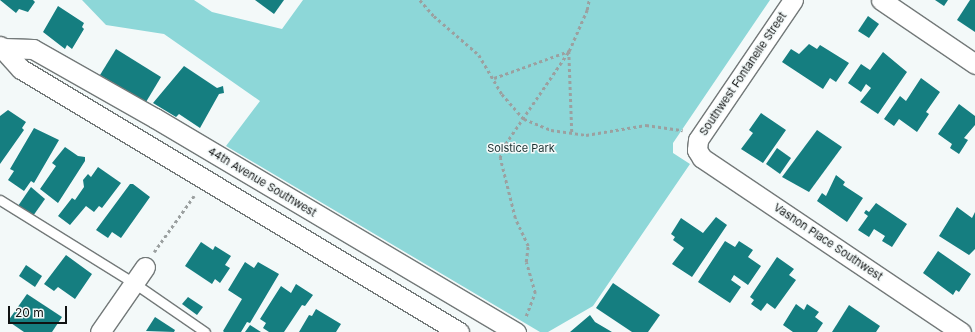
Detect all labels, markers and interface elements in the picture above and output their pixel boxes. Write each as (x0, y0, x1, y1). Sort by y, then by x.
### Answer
street label: Southwest Fontanelle Street (697, 10, 789, 138)
park label: Solstice Park (487, 141, 555, 155)
street label: 44th Avenue Southwest (205, 144, 319, 220)
street label: Vashon Place Southwest (771, 201, 885, 283)
scale bar (10, 298, 69, 324)
text: 20 m (15, 305, 44, 320)

